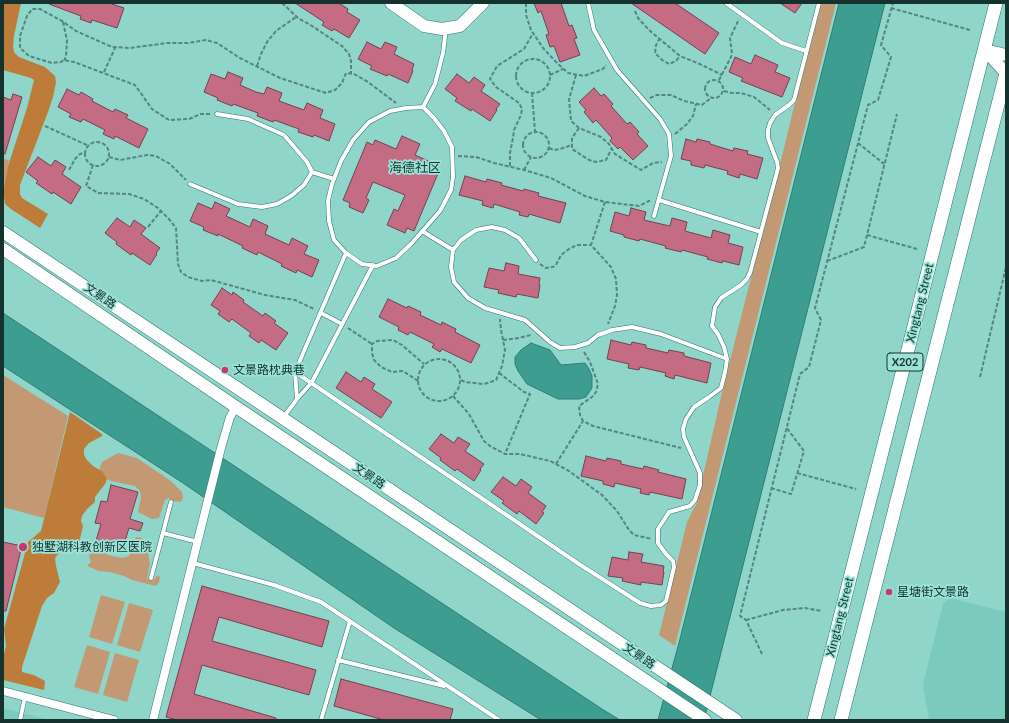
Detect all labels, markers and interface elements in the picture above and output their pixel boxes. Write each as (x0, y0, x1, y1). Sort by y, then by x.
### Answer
district label: 海德社区 (389, 160, 441, 176)
street label: Xingtang Street (903, 262, 937, 344)
street label: 文景路 (81, 280, 119, 312)
road number: X202 (887, 353, 923, 371)
place label: 文景路枕典巷 (233, 363, 305, 377)
marker: 文景路枕典巷 (220, 365, 230, 375)
street label: 文景路 (350, 460, 388, 492)
place label: 独墅湖科教创新区医院 (32, 540, 152, 554)
marker: 独墅湖科教创新区医院 (17, 541, 29, 553)
street label: Xingtang Street (823, 576, 857, 658)
place label: 星塘街文景路 (897, 585, 969, 599)
marker: 星塘街文景路 (884, 587, 894, 597)
street label: 文景路 (620, 640, 658, 672)

